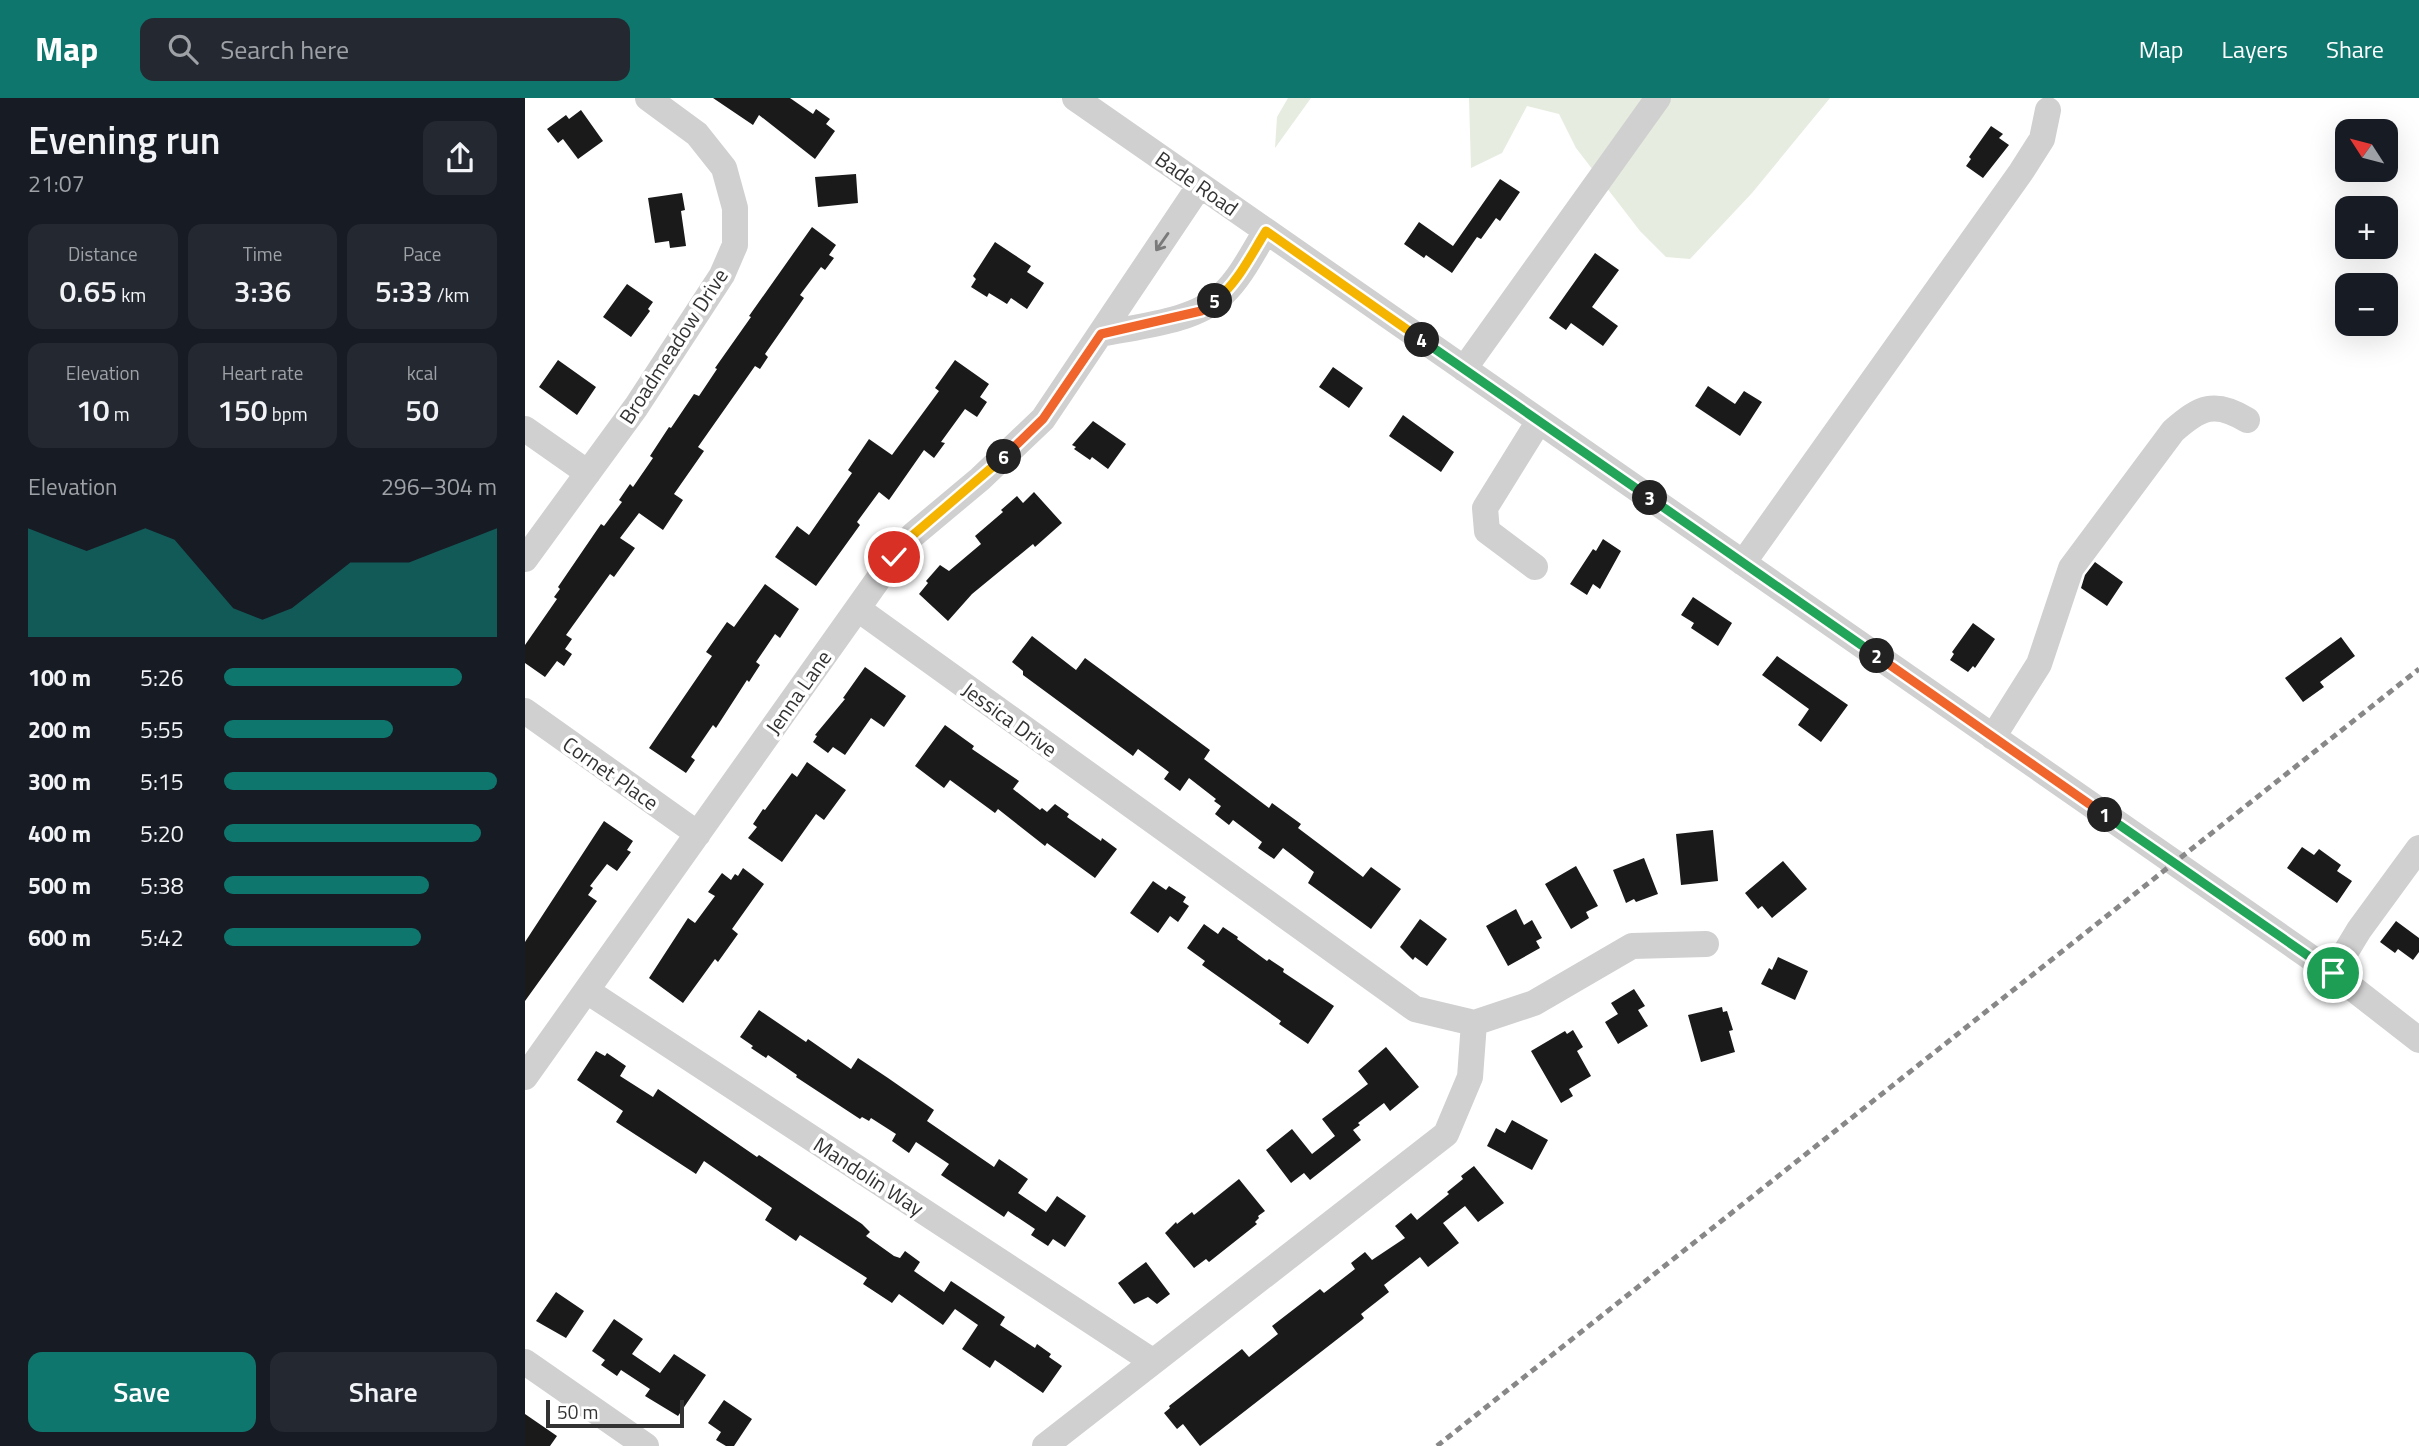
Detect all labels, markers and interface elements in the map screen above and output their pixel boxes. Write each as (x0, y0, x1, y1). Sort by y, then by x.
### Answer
search box (140, 18, 630, 81)
text: Map (35, 24, 98, 74)
icon: search (164, 30, 202, 68)
text: Search here (220, 30, 349, 69)
text: Map (2139, 31, 2184, 67)
text: Layers (2222, 31, 2288, 67)
text: Share (2326, 31, 2384, 67)
text: Evening run (28, 111, 221, 169)
north arrow (2335, 119, 2397, 182)
map controls (2335, 119, 2398, 336)
button: share (423, 121, 497, 195)
street label: Bade Road (1149, 143, 1245, 223)
text: 21:07 (28, 166, 85, 201)
button: + (2335, 196, 2398, 259)
one-way arrow (1154, 232, 1169, 251)
text: Distance (68, 239, 138, 268)
text: Time (243, 239, 282, 268)
text: Pace (403, 239, 441, 268)
street label: Broadmeadow Drive (611, 262, 735, 430)
text: 0.65 (59, 268, 117, 314)
text: 3:36 (234, 268, 291, 314)
text: 5:33 (375, 268, 432, 314)
button: − (2335, 273, 2398, 336)
text: km (117, 280, 146, 309)
text: /km (432, 280, 469, 309)
pin: 5 (1197, 284, 1233, 318)
text: 5 (1209, 286, 1220, 315)
pin: 4 (1405, 322, 1439, 358)
text: 4 (1416, 325, 1427, 354)
text: Elevation (66, 358, 140, 387)
text: Heart rate (222, 358, 303, 387)
text: kcal (407, 358, 438, 387)
text: 10 (76, 387, 110, 433)
text: 150 (217, 387, 268, 433)
text: 50 (405, 387, 439, 433)
text: m (110, 399, 130, 428)
text: bpm (268, 399, 308, 428)
pin: 6 (987, 440, 1021, 474)
text: 6 (998, 442, 1009, 471)
text: Elevation (28, 469, 117, 504)
text: 296–304 m (381, 469, 497, 504)
pin: 3 (1633, 480, 1667, 516)
text: 3 (1644, 483, 1655, 512)
pin (864, 527, 924, 587)
icon: check (875, 538, 913, 576)
pin: 2 (1859, 638, 1895, 674)
text: 2 (1871, 641, 1882, 670)
street label: Jenna Lane (757, 643, 839, 741)
text: 100 m (28, 660, 91, 695)
text: 5:26 (140, 660, 184, 695)
street label: Jessica Drive (956, 673, 1064, 765)
text: 200 m (28, 712, 91, 747)
text: 5:55 (140, 712, 184, 747)
street label: Cornet Place (556, 728, 666, 818)
text: 300 m (28, 764, 91, 799)
text: 5:15 (140, 764, 184, 799)
pin: 1 (2087, 798, 2123, 832)
text: 1 (2099, 800, 2110, 829)
text: 400 m (28, 816, 91, 851)
text: 5:20 (140, 816, 184, 851)
text: 500 m (28, 868, 91, 903)
text: 5:38 (140, 868, 184, 903)
text: 600 m (28, 920, 91, 955)
text: 5:42 (140, 920, 184, 955)
pin (2303, 943, 2363, 1003)
icon: arrive (2314, 954, 2352, 992)
street label: Mandolin Way (808, 1128, 930, 1224)
button: Save (28, 1352, 256, 1432)
button: Share (270, 1352, 497, 1432)
scale bar (546, 1397, 684, 1429)
text: 50 m (557, 1397, 598, 1426)

